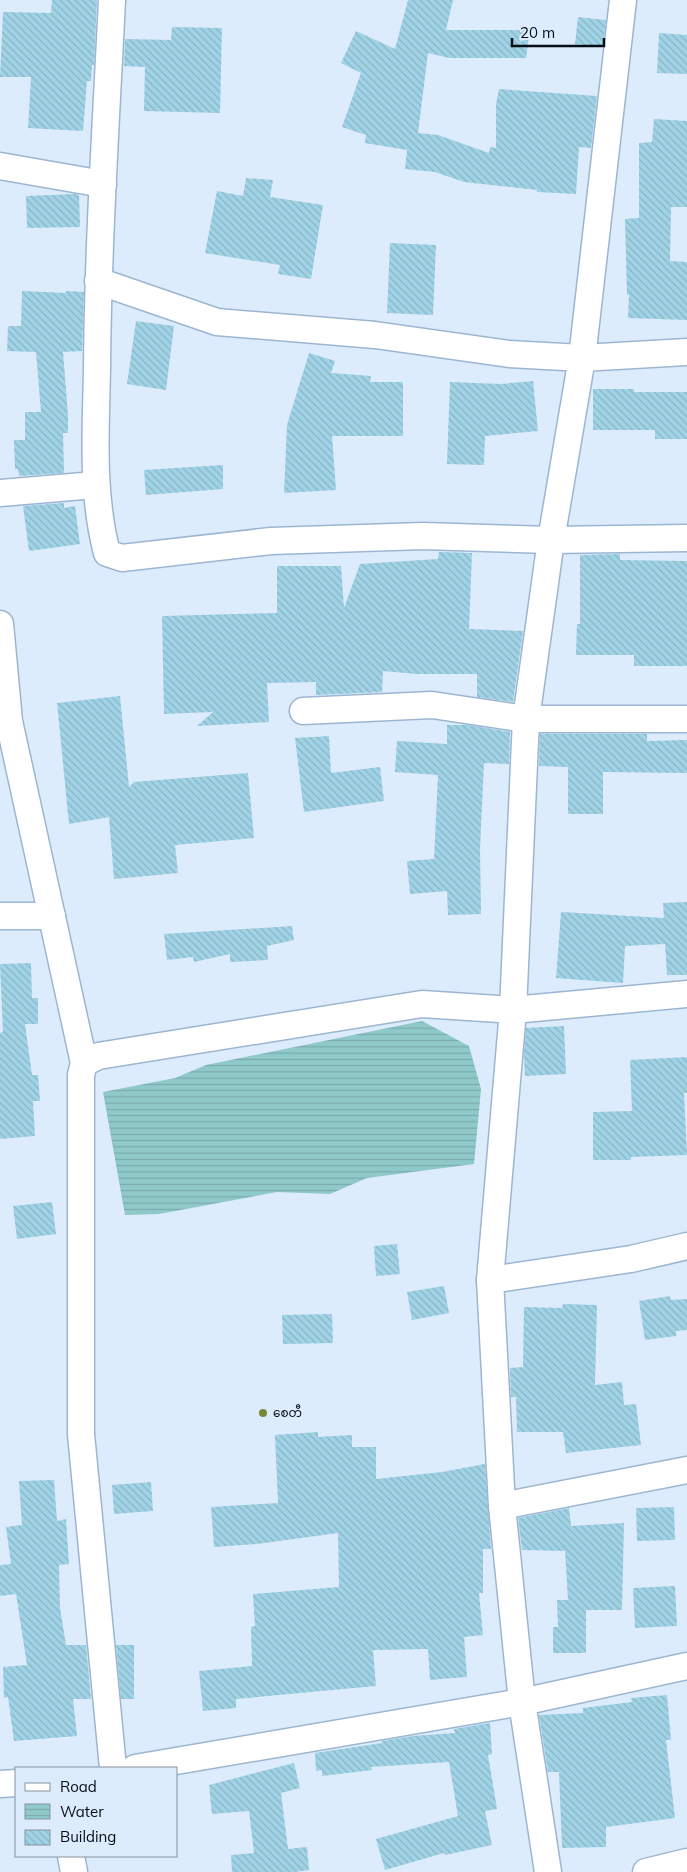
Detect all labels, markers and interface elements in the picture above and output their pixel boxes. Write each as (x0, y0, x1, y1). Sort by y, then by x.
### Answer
scale bar (512, 15, 604, 47)
text: 20 m (520, 23, 555, 42)
place label: စေတီ (273, 1404, 302, 1420)
marker: စေတီ (257, 1407, 269, 1419)
legend (15, 1767, 178, 1857)
text: Road (60, 1777, 97, 1796)
text: Water (60, 1802, 104, 1821)
text: Building (60, 1827, 116, 1846)

